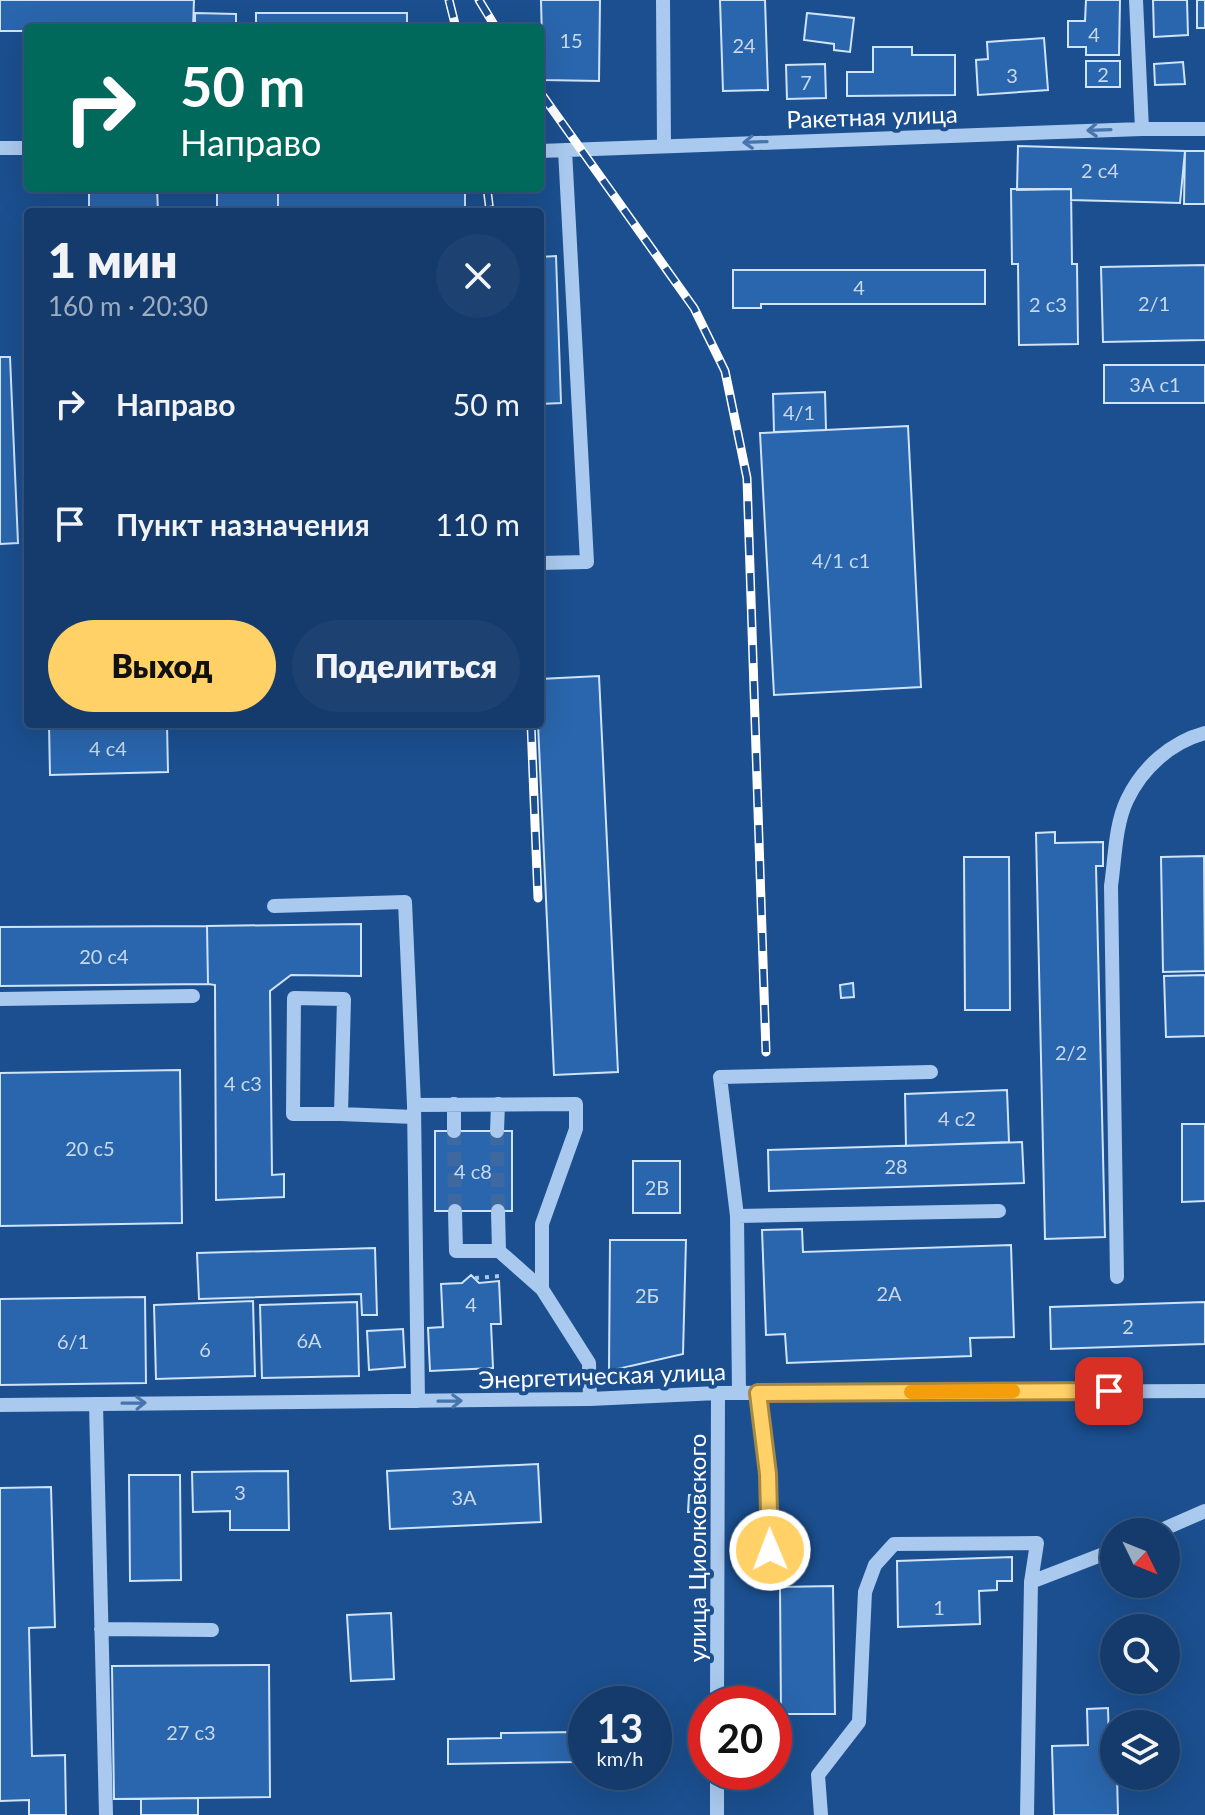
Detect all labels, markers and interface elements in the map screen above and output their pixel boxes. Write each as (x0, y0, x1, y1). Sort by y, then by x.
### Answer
house number: 4 (1088, 22, 1100, 46)
house number: 15 (559, 28, 583, 52)
house number: 24 (732, 33, 756, 57)
text: 50 m (180, 52, 305, 119)
icon: right (48, 56, 152, 160)
house number: 2 (1097, 62, 1109, 86)
house number: 3 (1006, 63, 1018, 87)
house number: 7 (800, 70, 812, 94)
street label: Ракетная улица (786, 99, 958, 133)
text: Направо (180, 120, 321, 164)
one-way arrow (1086, 123, 1113, 138)
one-way arrow (742, 135, 769, 150)
house number: 2 с4 (1081, 158, 1119, 182)
text: 1 мин (48, 231, 178, 288)
button: close (436, 234, 520, 318)
house number: 4 (853, 275, 865, 299)
text: 160 m · 20:30 (48, 290, 208, 322)
house number: 2/1 (1138, 291, 1170, 315)
house number: 2 с3 (1029, 292, 1067, 316)
house number: 3А с1 (1129, 372, 1181, 396)
icon: right (48, 382, 92, 426)
text: Направо (116, 386, 236, 422)
text: 50 m (453, 386, 520, 422)
house number: 4/1 (783, 400, 815, 424)
icon: arrive (48, 502, 92, 546)
text: Пункт назначения (116, 506, 370, 542)
text: 110 m (435, 506, 520, 542)
house number: 4/1 с1 (812, 548, 870, 572)
button: Выход (48, 620, 276, 712)
button: Поделиться (292, 620, 520, 712)
house number: 4 с4 (89, 736, 127, 760)
house number: 20 с4 (79, 944, 129, 968)
house number: 2/2 (1055, 1040, 1087, 1064)
house number: 4 с3 (224, 1071, 262, 1095)
house number: 4 с2 (938, 1106, 976, 1130)
house number: 20 с5 (65, 1136, 115, 1160)
house number: 28 (884, 1154, 908, 1178)
house number: 4 с8 (454, 1159, 492, 1183)
house number: 2В (645, 1175, 669, 1199)
house number: 2А (876, 1281, 902, 1305)
house number: 2Б (635, 1283, 659, 1307)
house number: 4 (465, 1292, 477, 1316)
house number: 2 (1122, 1314, 1134, 1338)
house number: 6А (296, 1328, 322, 1352)
house number: 6/1 (57, 1329, 89, 1353)
house number: 6 (199, 1337, 211, 1361)
street label: Энергетическая улица (478, 1356, 726, 1394)
pin (1075, 1357, 1143, 1425)
icon: arrive (1087, 1369, 1131, 1413)
one-way arrow (436, 1393, 463, 1408)
one-way arrow (120, 1396, 147, 1411)
street label: улица Циолковского (682, 1434, 711, 1662)
house number: 3 (234, 1480, 246, 1504)
house number: 3А (451, 1485, 477, 1509)
position arrow (728, 1508, 812, 1592)
north arrow (1100, 1518, 1180, 1598)
map controls (1100, 1518, 1180, 1790)
house number: 1 (933, 1595, 945, 1619)
button: search (1100, 1614, 1180, 1694)
speed limit sign: 20 (688, 1686, 792, 1790)
text: 13 (597, 1704, 643, 1752)
button: layers (1100, 1710, 1180, 1790)
house number: 27 с3 (166, 1720, 216, 1744)
text: km/h (597, 1746, 643, 1770)

